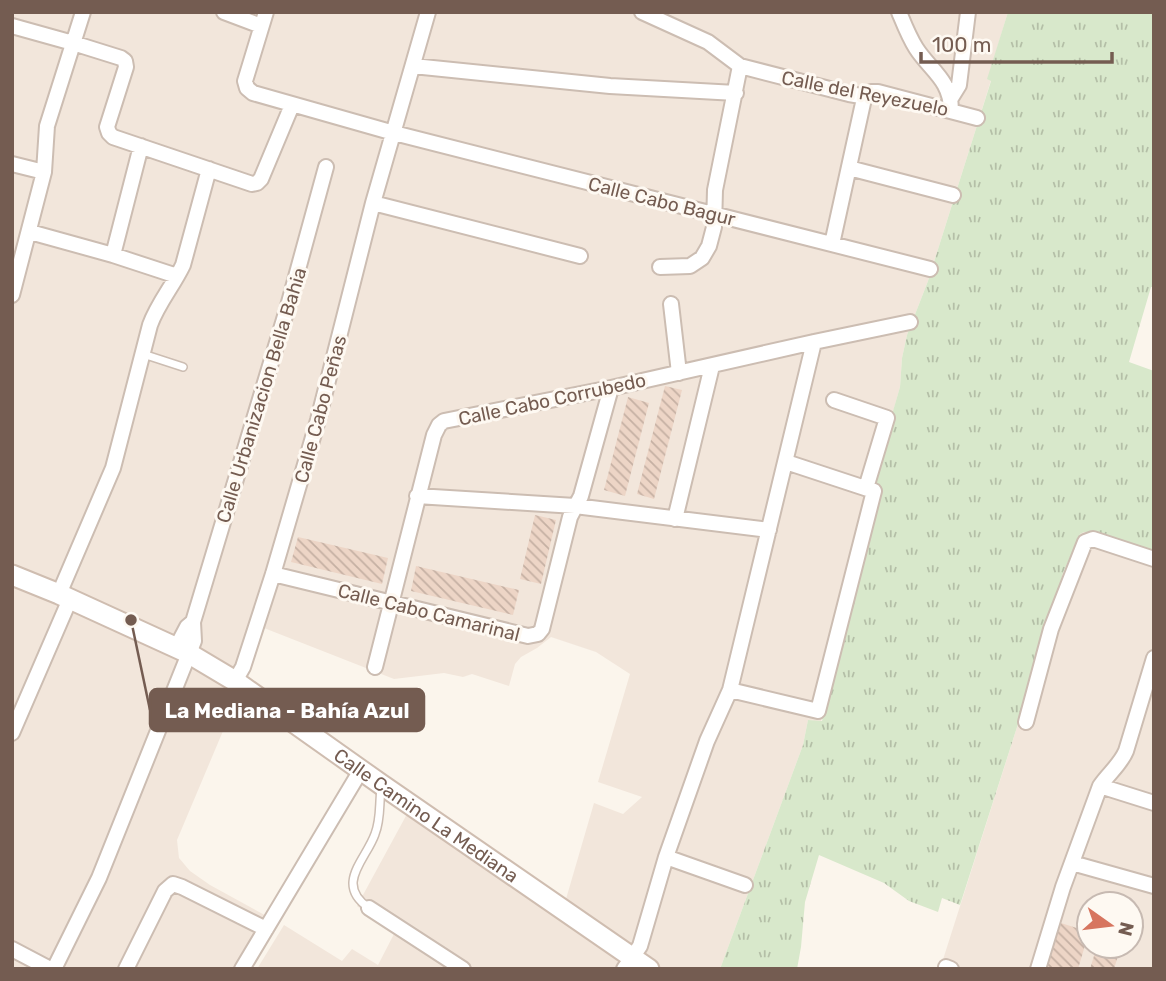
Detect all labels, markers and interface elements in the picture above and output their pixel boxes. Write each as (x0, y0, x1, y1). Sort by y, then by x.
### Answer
scale bar (921, 21, 1112, 65)
text: 100 m (932, 32, 991, 57)
street label: Calle del Reyezuelo (780, 66, 950, 121)
street label: Calle Cabo Bagur (586, 172, 739, 231)
street label: Calle Urbanizacion Bella Bahia (212, 265, 311, 526)
street label: Calle Cabo Peñas (290, 333, 351, 486)
street label: Calle Cabo Corrubedo (456, 368, 648, 431)
street label: Calle Cabo Camarinal (336, 579, 522, 646)
callout: La Mediana - Bahía Azul (150, 689, 424, 731)
text: La Mediana - Bahía Azul (164, 698, 410, 723)
street label: Calle Camino La Mediana (329, 744, 523, 888)
north arrow (1075, 890, 1145, 960)
text: N (1113, 920, 1139, 938)

